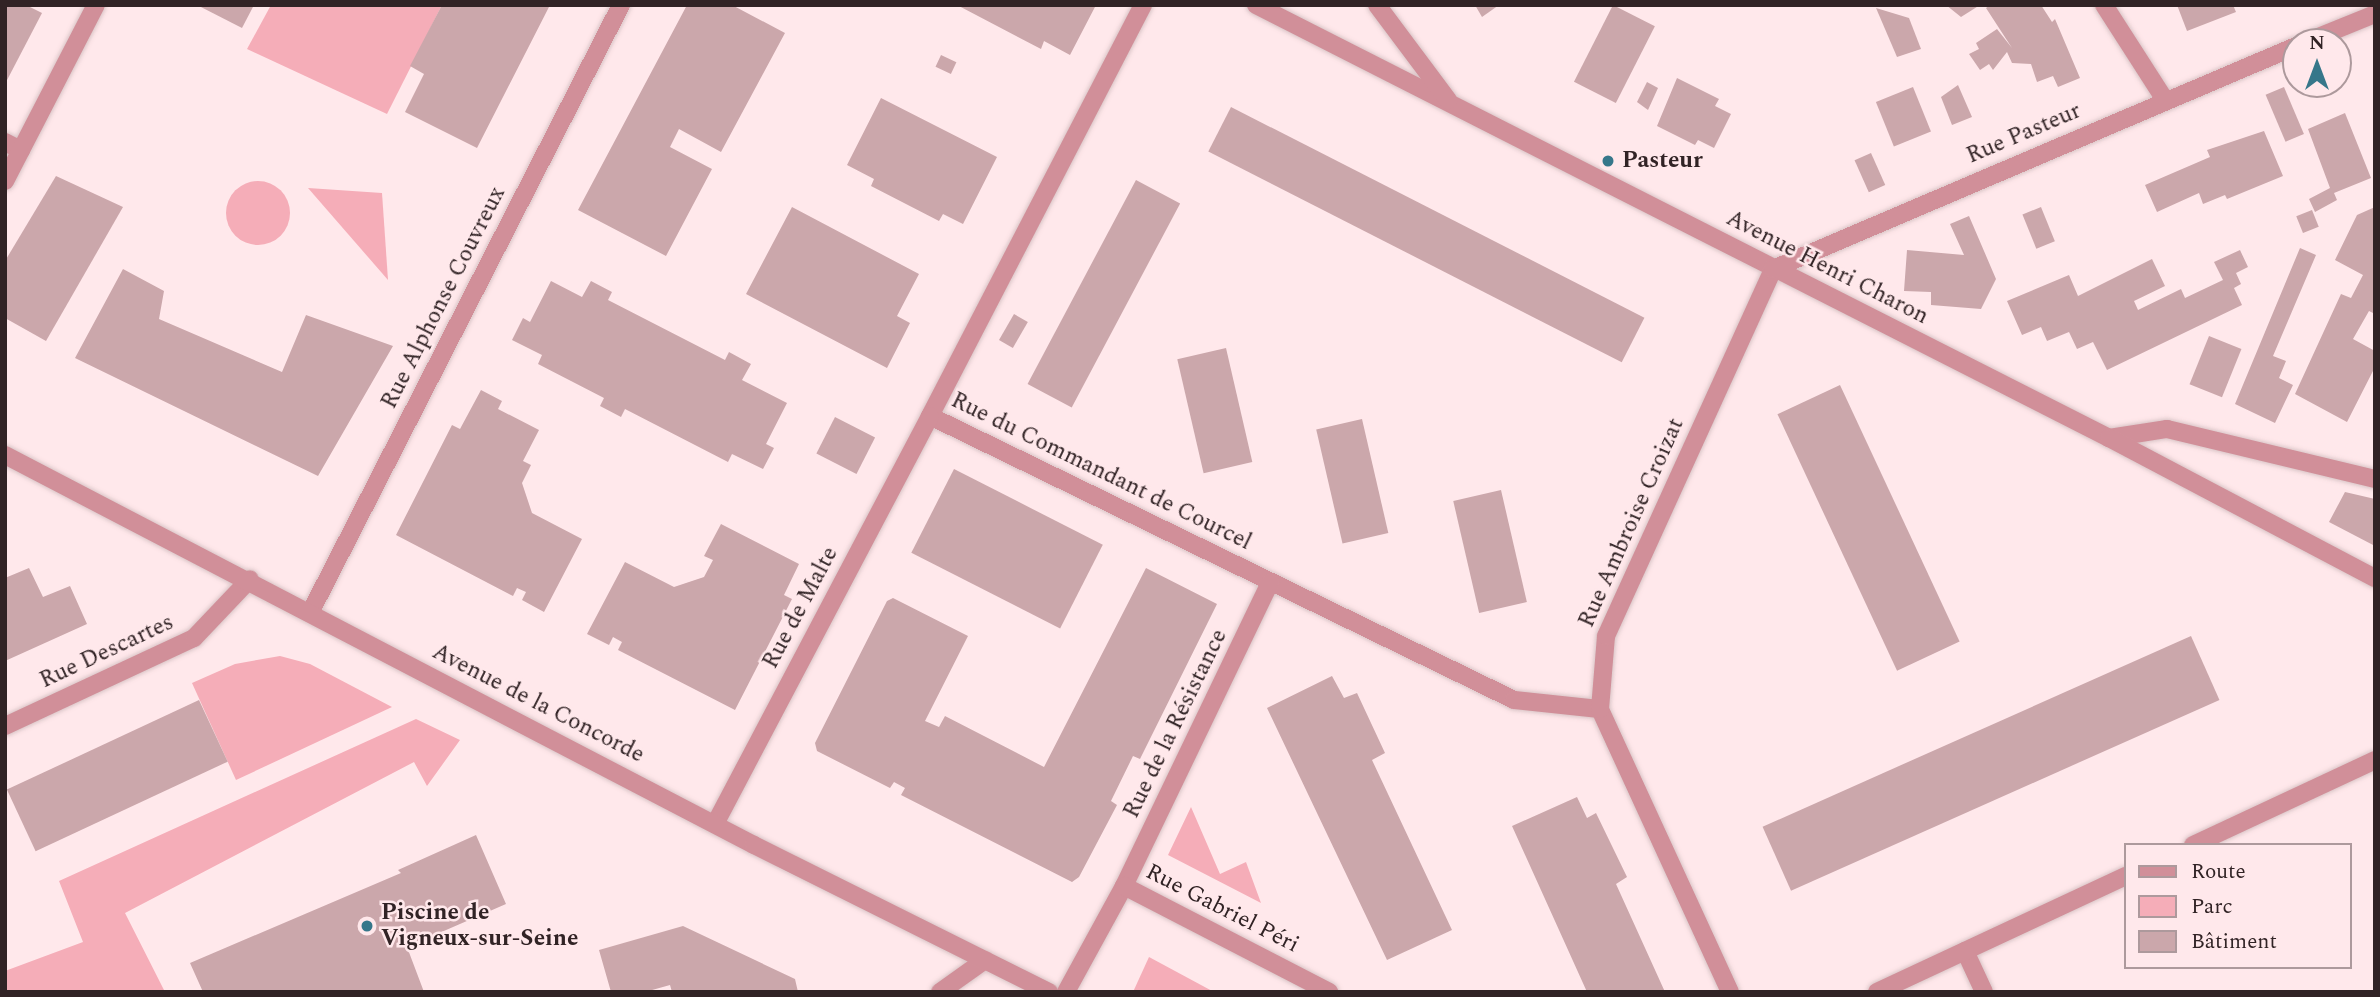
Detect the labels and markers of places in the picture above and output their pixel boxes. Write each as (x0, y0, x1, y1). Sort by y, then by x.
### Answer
place label: Pasteur (1622, 147, 1703, 175)
marker: Pasteur (1600, 153, 1616, 169)
place label: Piscine de Vigneux-sur-Seine (381, 899, 578, 953)
marker: Piscine de Vigneux-sur-Seine (359, 918, 375, 934)

